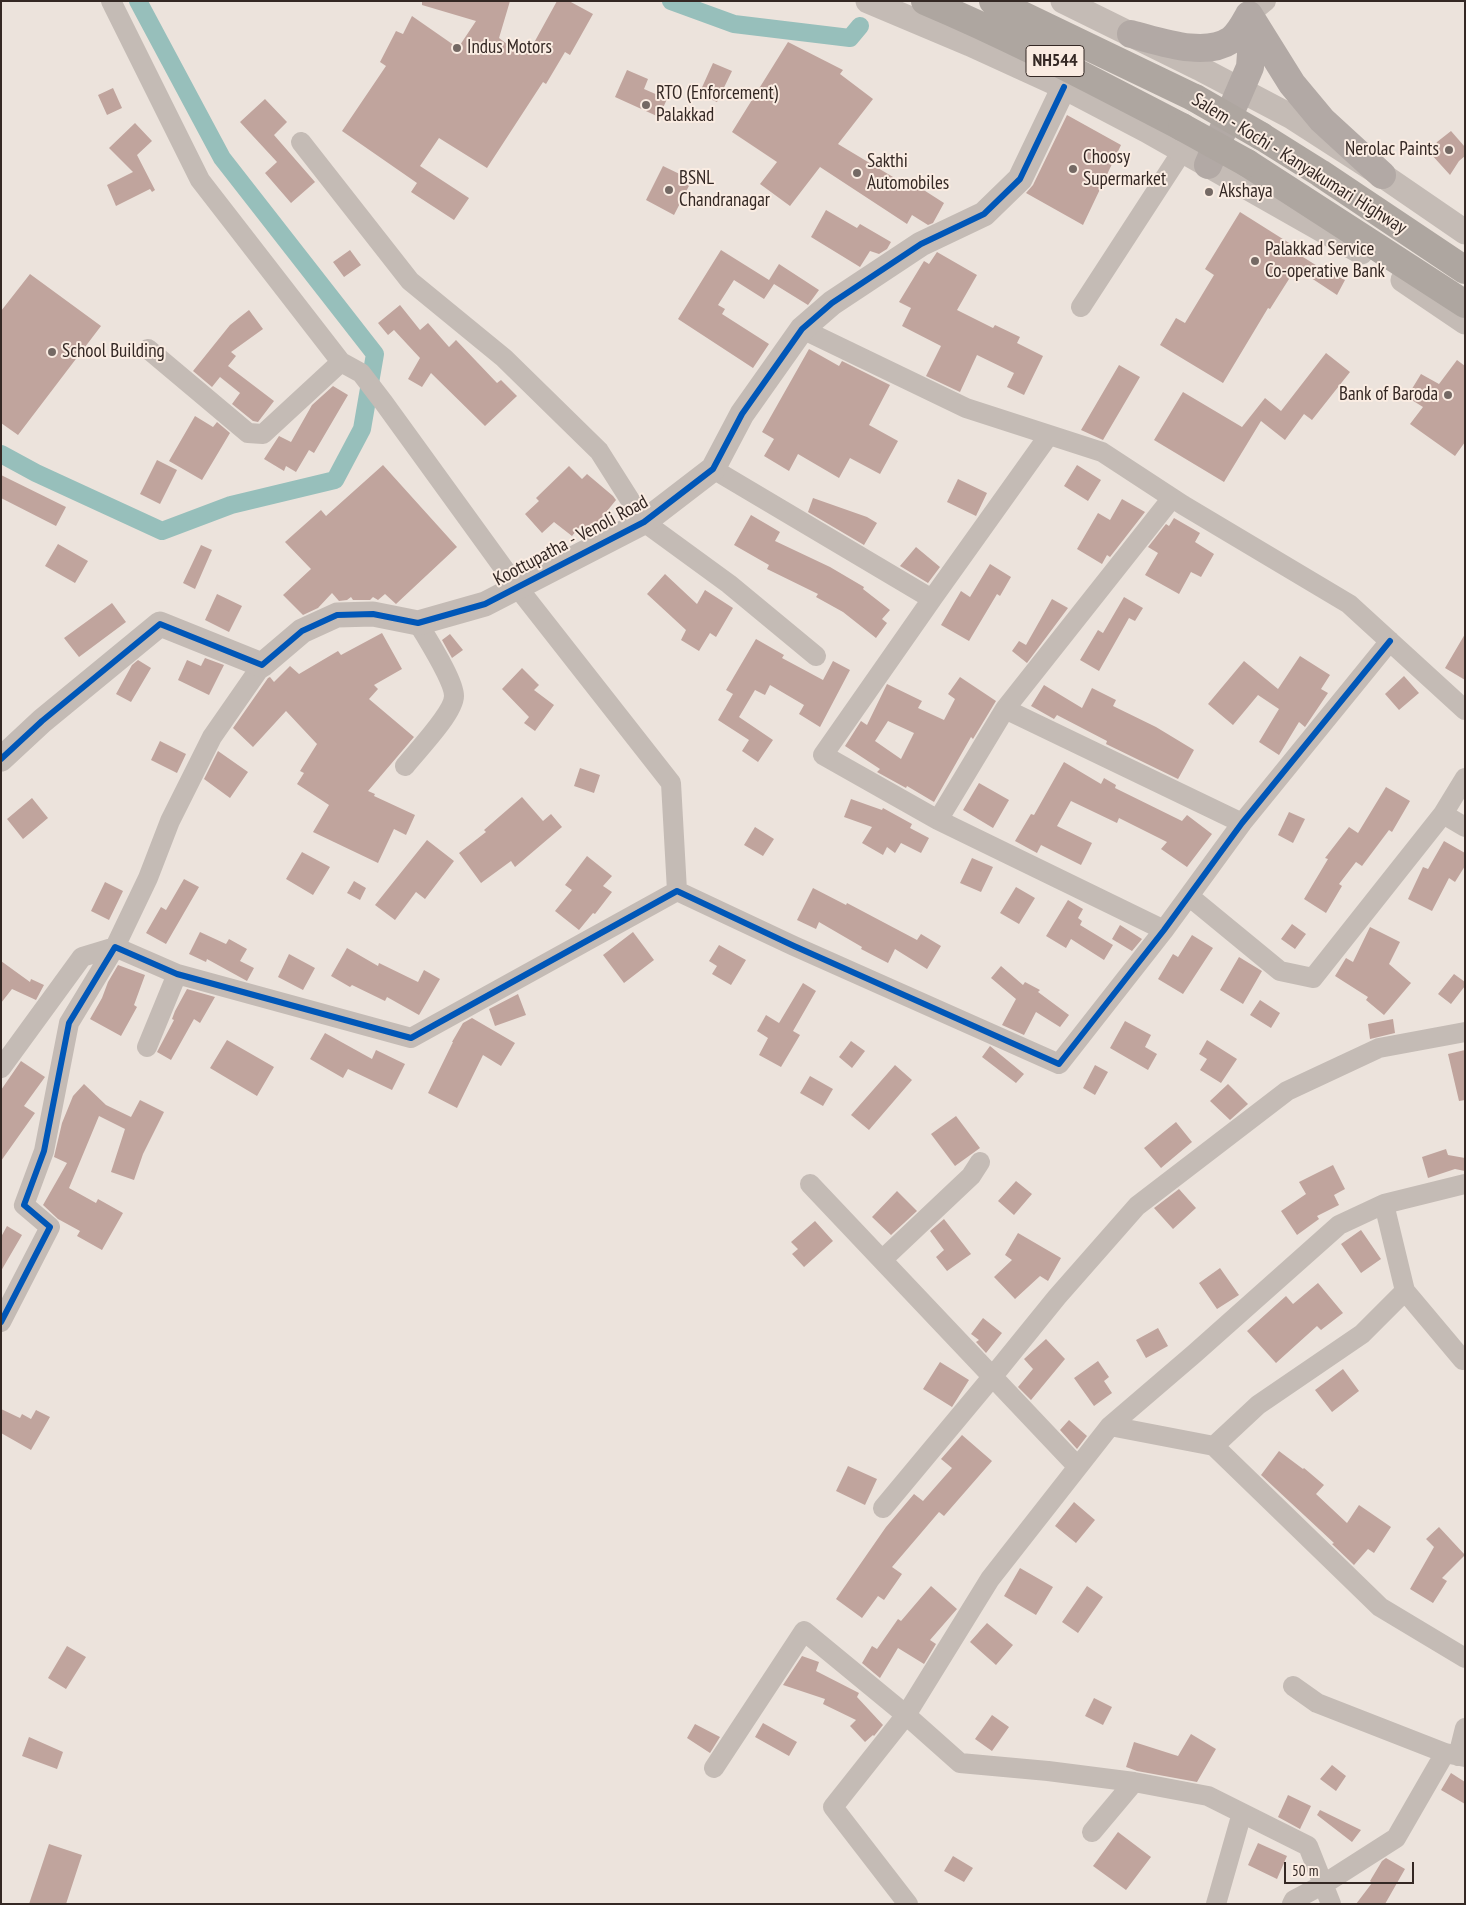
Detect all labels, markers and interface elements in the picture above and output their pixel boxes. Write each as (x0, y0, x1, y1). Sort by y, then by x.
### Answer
place label: Indus Motors (467, 37, 552, 59)
marker: Indus Motors (451, 42, 463, 54)
road number: NH544 (1026, 46, 1084, 76)
place label: RTO (Enforcement) Palakkad (656, 83, 778, 127)
street label: Salem - Kochi - Kanyakumari Highway (1187, 88, 1411, 240)
marker: RTO (Enforcement) Palakkad (640, 99, 652, 111)
place label: Nerolac Paints (1345, 139, 1439, 161)
marker: Nerolac Paints (1443, 144, 1455, 156)
place label: Choosy Supermarket (1083, 147, 1166, 191)
place label: Sakthi Automobiles (867, 151, 949, 195)
marker: Choosy Supermarket (1067, 163, 1079, 175)
marker: Sakthi Automobiles (851, 167, 863, 179)
place label: BSNL Chandranagar (679, 168, 770, 212)
place label: Akshaya (1219, 181, 1272, 203)
marker: BSNL Chandranagar (663, 184, 675, 196)
marker: Akshaya (1203, 186, 1215, 198)
place label: Palakkad Service Co-operative Bank (1265, 239, 1385, 283)
marker: Palakkad Service Co-operative Bank (1249, 255, 1261, 267)
place label: School Building (62, 341, 165, 363)
marker: School Building (46, 346, 58, 358)
place label: Bank of Baroda (1339, 384, 1438, 406)
marker: Bank of Baroda (1442, 389, 1454, 401)
street label: Koottupatha - Venoli Road (490, 491, 652, 591)
scale bar (1286, 1852, 1416, 1884)
text: 50 m (1292, 1861, 1318, 1880)

